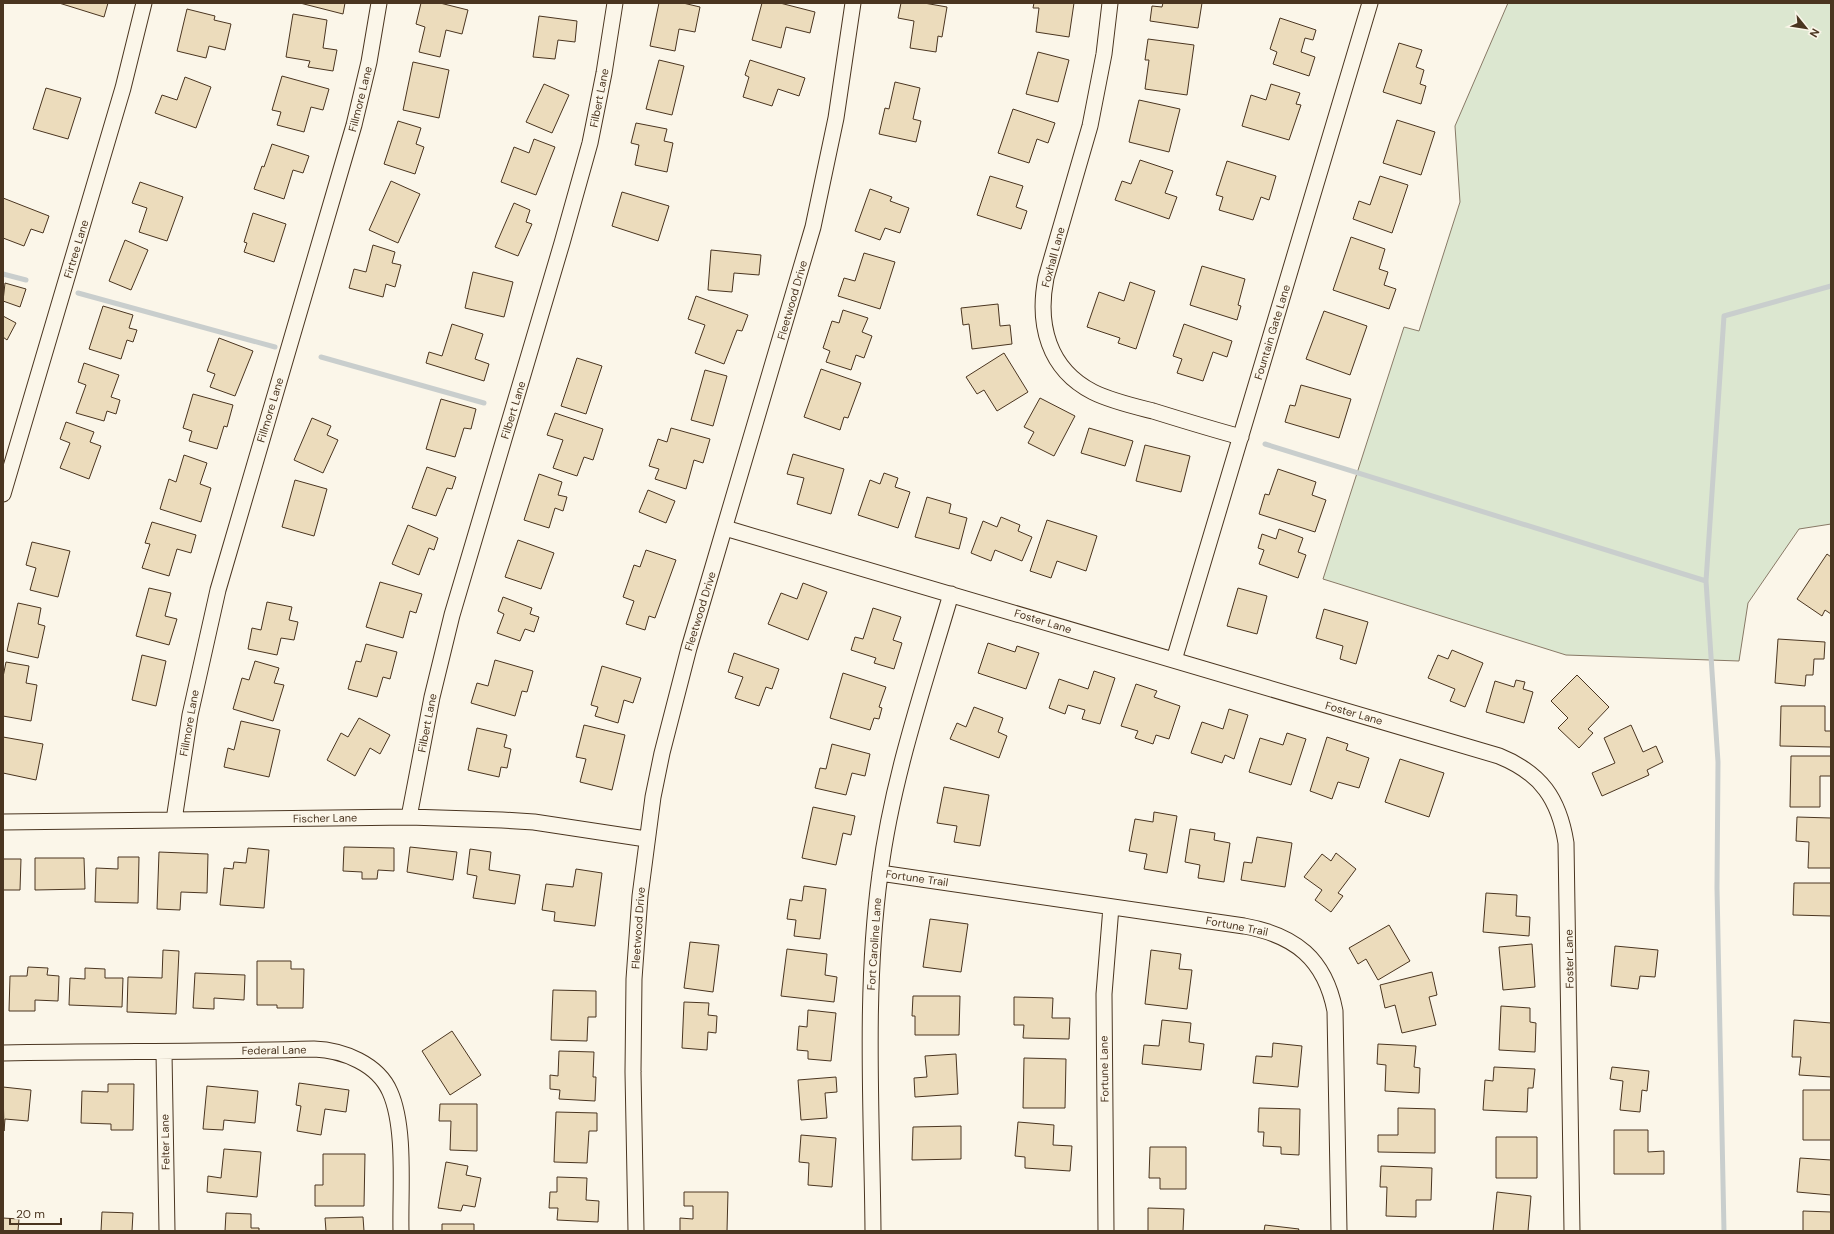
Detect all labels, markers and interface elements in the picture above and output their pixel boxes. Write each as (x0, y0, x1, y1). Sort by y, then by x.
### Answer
north arrow (1786, 8, 1826, 48)
text: N (1807, 26, 1823, 40)
street label: Fillmore Lane (345, 65, 375, 133)
street label: Filbert Lane (586, 67, 612, 129)
street label: Firtree Lane (60, 218, 92, 280)
street label: Foxhall Lane (1038, 225, 1068, 289)
street label: Fleetwood Drive (774, 259, 810, 341)
street label: Fountain Gate Lane (1251, 283, 1293, 381)
street label: Fillmore Lane (253, 376, 287, 444)
street label: Filbert Lane (498, 379, 528, 441)
street label: Fleetwood Drive (681, 570, 719, 652)
street label: Foster Lane (1013, 606, 1073, 636)
street label: Fillmore Lane (176, 689, 202, 757)
street label: Filbert Lane (414, 692, 440, 754)
street label: Foster Lane (1324, 698, 1384, 728)
street label: Fischer Lane (293, 810, 357, 826)
street label: Fortune Trail (885, 867, 949, 889)
street label: Fleetwood Drive (628, 887, 648, 969)
street label: Fort Caroline Lane (864, 897, 884, 991)
street label: Fortune Trail (1205, 913, 1269, 939)
street label: Foster Lane (1561, 929, 1577, 989)
street label: Fortune Lane (1096, 1036, 1112, 1102)
street label: Federal Lane (241, 1042, 307, 1058)
street label: Felter Lane (158, 1114, 172, 1170)
scale bar (10, 1200, 61, 1226)
text: 20 m (16, 1206, 45, 1222)

